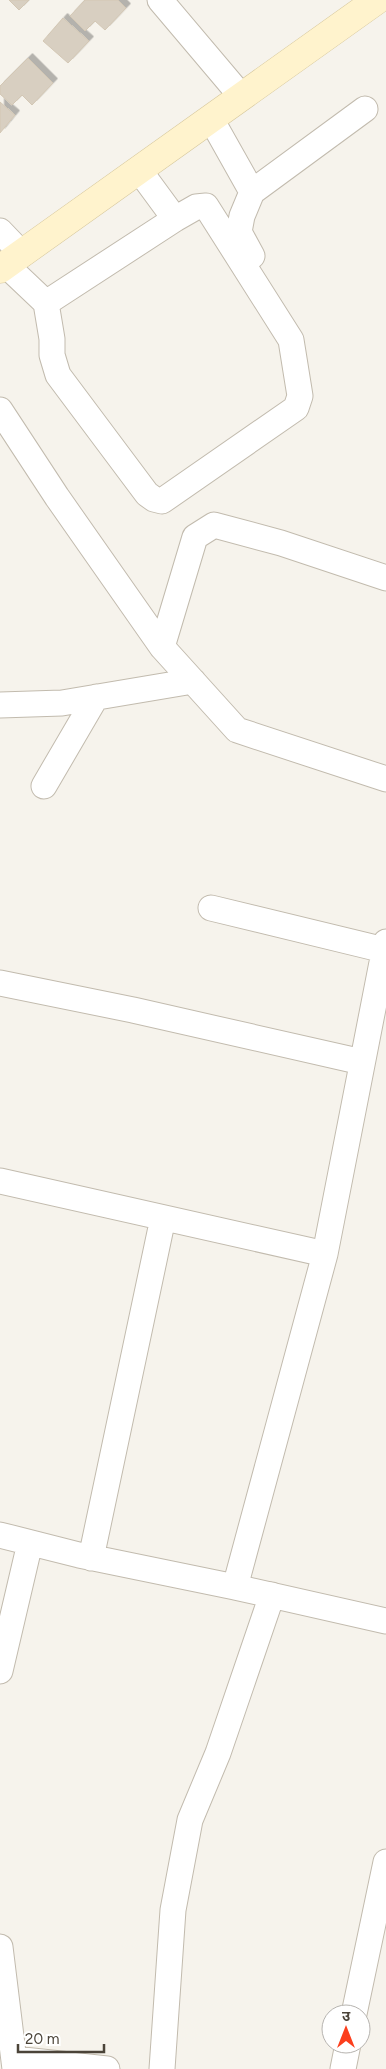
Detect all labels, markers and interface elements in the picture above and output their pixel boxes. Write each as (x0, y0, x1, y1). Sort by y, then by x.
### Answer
north arrow (321, 2004, 371, 2054)
text: उ (342, 2008, 351, 2025)
scale bar (18, 2022, 104, 2054)
text: 20 m (25, 2030, 59, 2048)

